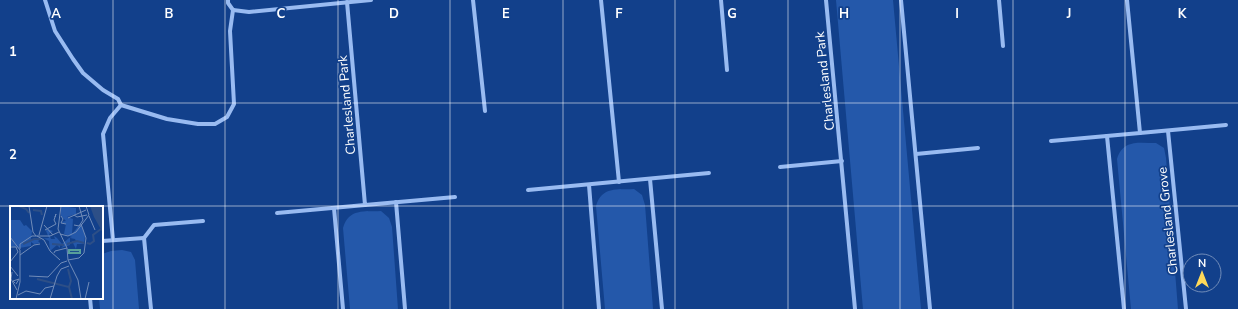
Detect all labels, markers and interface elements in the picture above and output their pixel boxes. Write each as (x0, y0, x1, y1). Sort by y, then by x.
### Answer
text: A (51, 5, 61, 23)
text: B (165, 5, 174, 23)
text: C (277, 5, 286, 23)
text: D (389, 5, 399, 23)
text: E (502, 5, 510, 23)
text: F (615, 5, 623, 23)
text: G (727, 5, 737, 23)
text: H (839, 5, 849, 23)
text: I (955, 5, 959, 23)
text: J (1066, 5, 1071, 23)
text: K (1178, 5, 1187, 23)
street label: Charlesland Park (811, 30, 839, 131)
text: 1 (9, 43, 17, 61)
street label: Charlesland Park (334, 54, 360, 155)
text: 2 (9, 146, 17, 164)
street label: Charlesland Grove (1153, 166, 1183, 276)
inset map (10, 206, 103, 299)
north arrow (1182, 253, 1222, 293)
text: N (1198, 256, 1206, 271)

